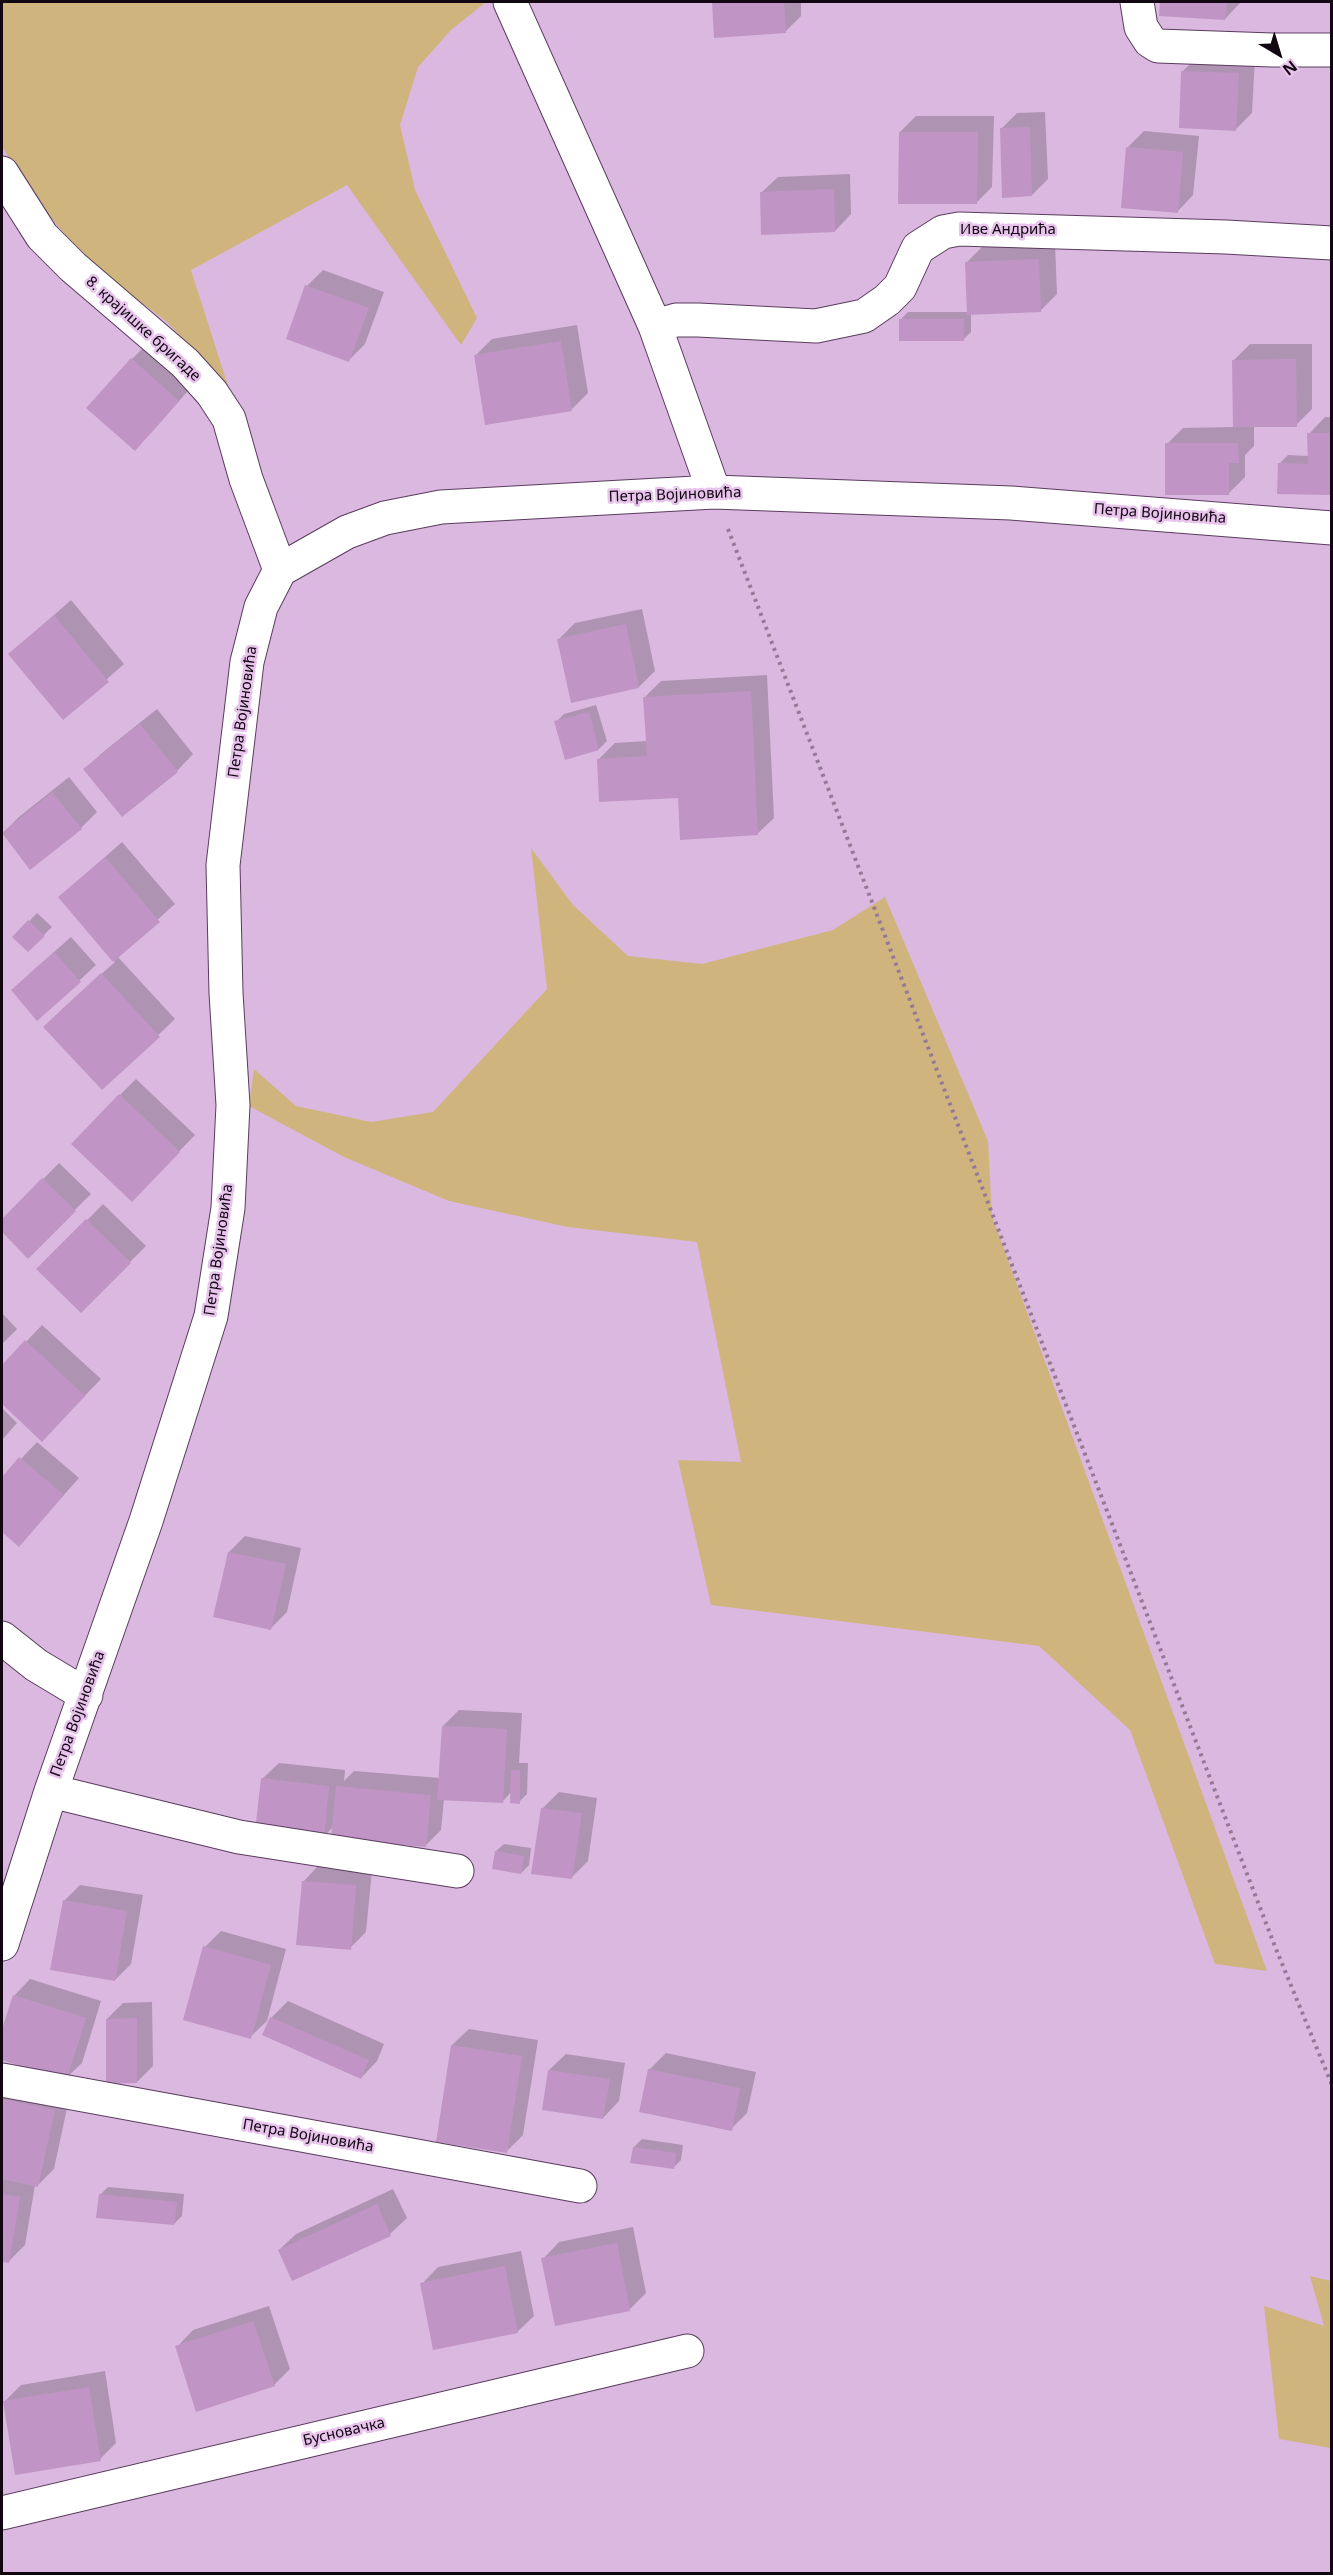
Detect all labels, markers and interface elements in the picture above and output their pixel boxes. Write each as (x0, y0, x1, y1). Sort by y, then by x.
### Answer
north arrow (1249, 24, 1309, 84)
text: N (1278, 56, 1302, 81)
street label: Иве Андрића (960, 221, 1056, 239)
street label: 8. крајишке бригаде (82, 273, 204, 385)
street label: Петра Војиновића (608, 484, 742, 506)
street label: Петра Војиновића (1093, 500, 1227, 528)
street label: Петра Војиновића (225, 645, 261, 779)
street label: Петра Војиновића (201, 1183, 237, 1317)
street label: Петра Војиновића (47, 1649, 109, 1779)
street label: Петра Војиновића (241, 2116, 375, 2156)
street label: Бусновачка (301, 2414, 387, 2450)

